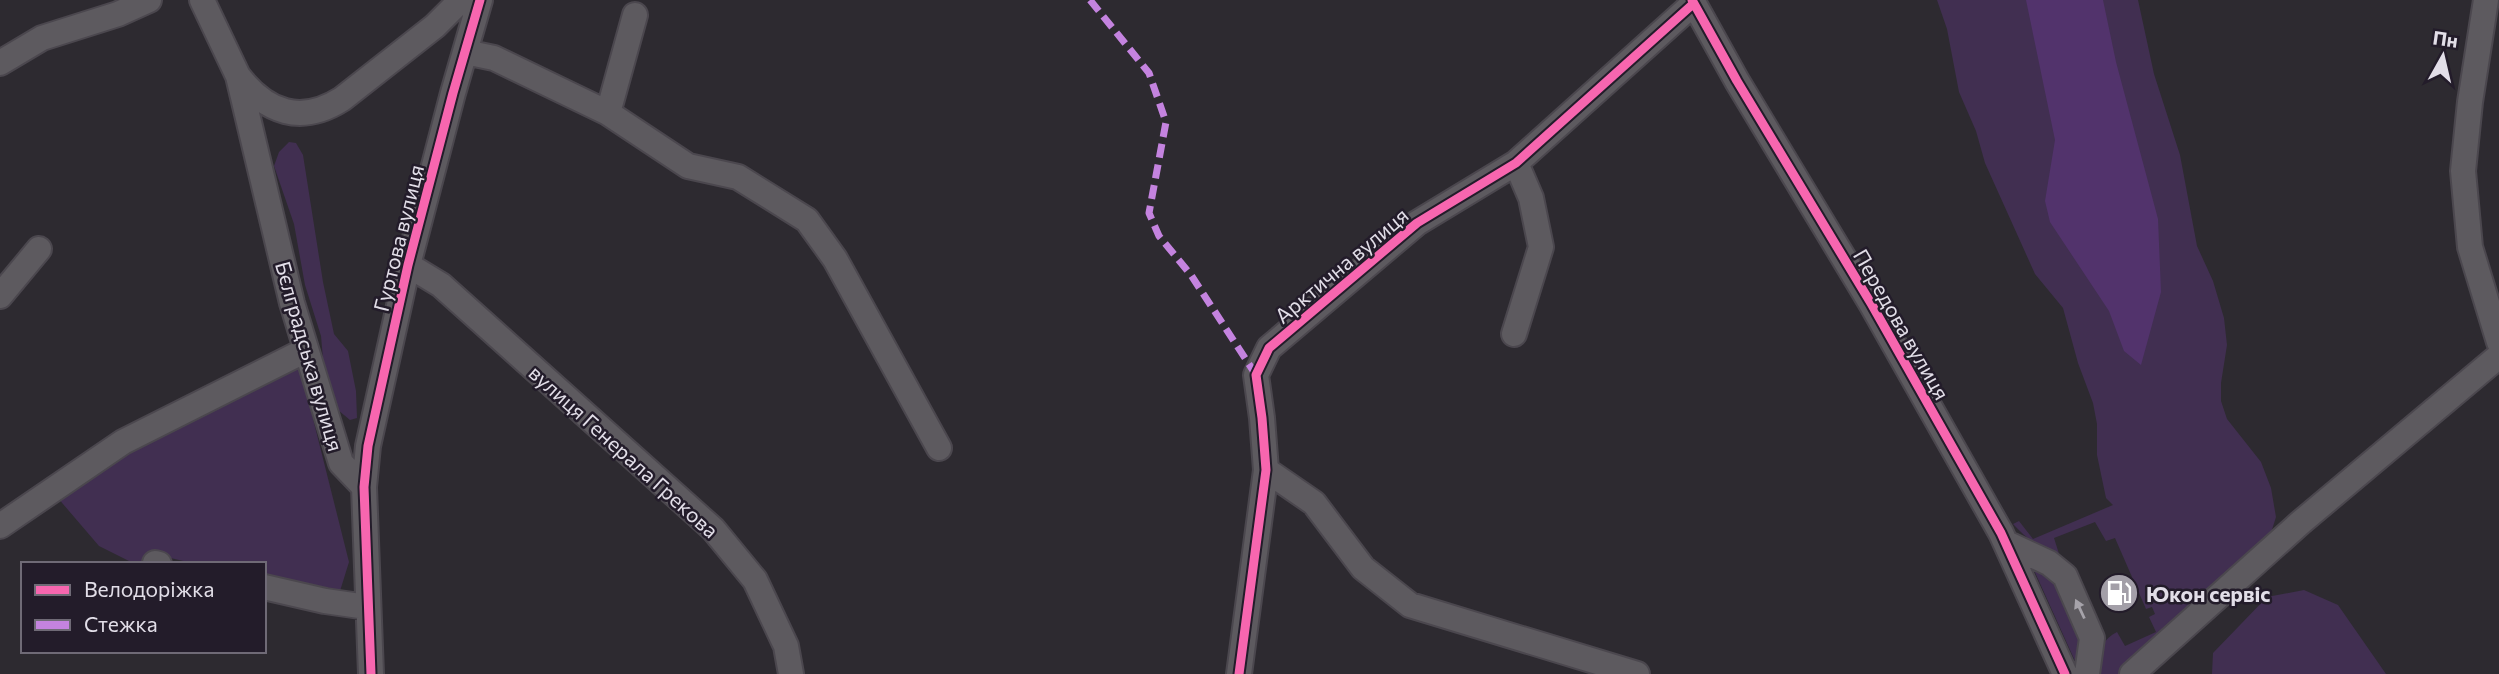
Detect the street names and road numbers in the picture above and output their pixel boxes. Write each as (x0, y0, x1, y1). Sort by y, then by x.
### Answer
street label: Гуртова вулиця (368, 162, 428, 314)
street label: Арктична вулиця (1269, 202, 1413, 328)
street label: Передова вулиця (1849, 244, 1955, 404)
street label: Бєлградська вулиця (271, 258, 349, 454)
street label: вулиця Генерала Грекова (524, 359, 724, 543)

